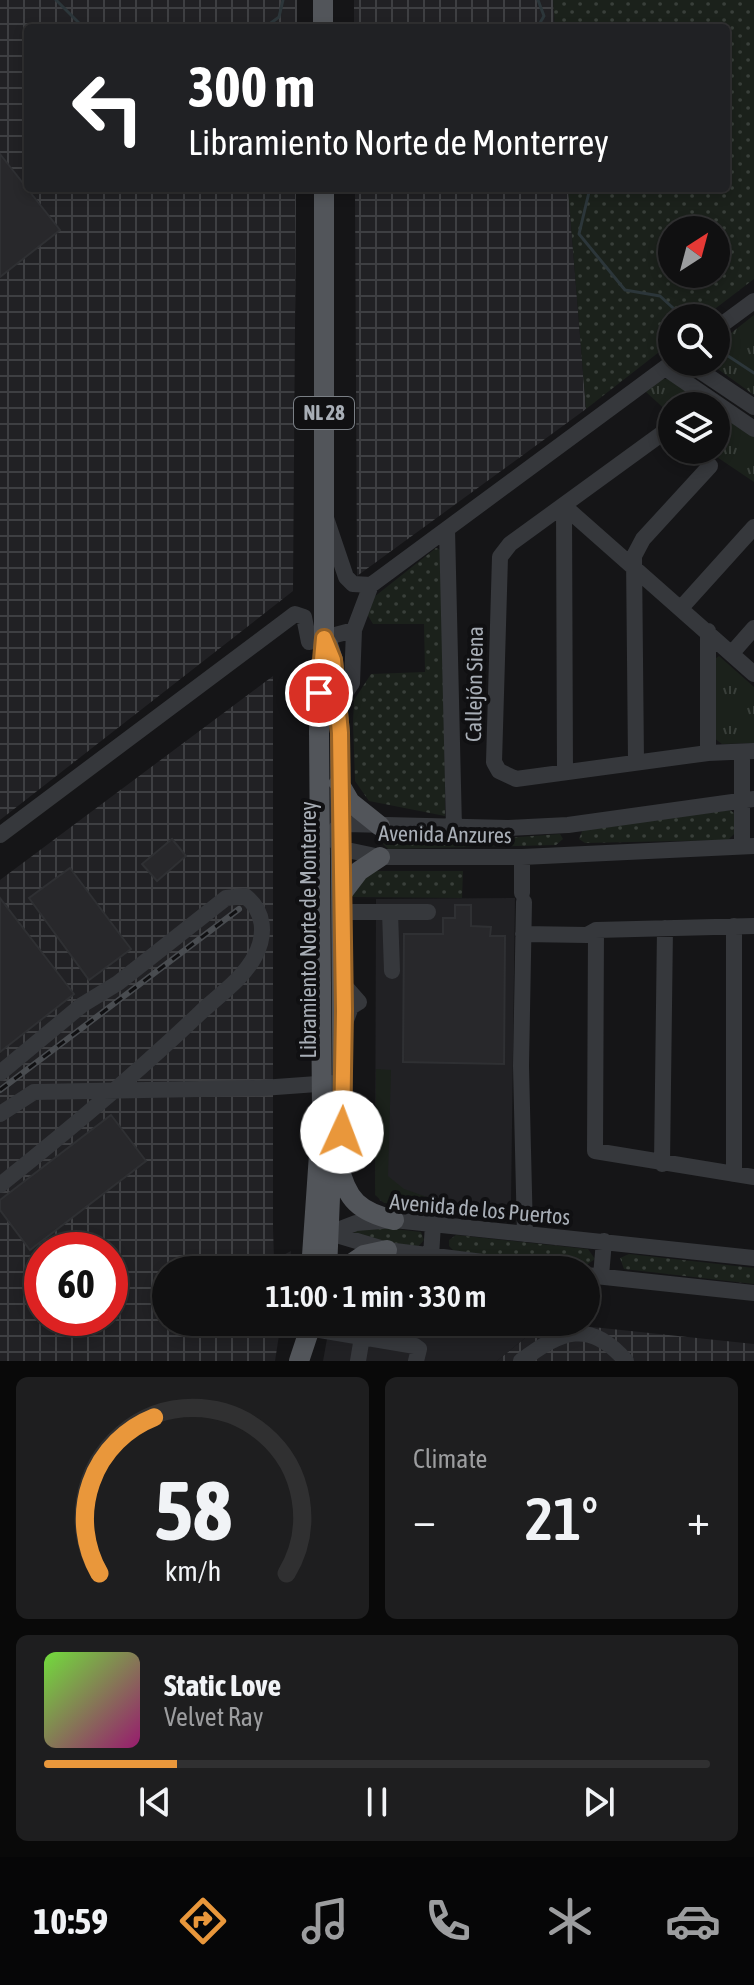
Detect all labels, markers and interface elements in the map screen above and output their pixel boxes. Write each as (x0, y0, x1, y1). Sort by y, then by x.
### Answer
text: 300 m (188, 55, 315, 119)
icon: left (56, 56, 160, 160)
text: Libramiento Norte de Monterrey (188, 121, 609, 163)
north arrow (658, 216, 730, 288)
map controls (658, 216, 730, 464)
button: search (658, 304, 730, 376)
button: layers (658, 392, 730, 464)
road number: NL 28 (294, 397, 354, 429)
street label: Callejón Siena (460, 626, 488, 742)
pin (285, 659, 353, 727)
icon: arrive (297, 671, 341, 715)
street label: Libramiento Norte de Monterrey (295, 801, 321, 1059)
street label: Avenida Anzures (378, 820, 512, 848)
position arrow (300, 1090, 384, 1174)
street label: Avenida de los Puertos (389, 1188, 572, 1230)
speed limit sign: 60 (24, 1232, 128, 1336)
text: 11:00 · 1 min · 330 m (266, 1279, 486, 1313)
text: Climate (413, 1444, 487, 1474)
text: 58 (153, 1462, 232, 1558)
text: 21° (525, 1484, 598, 1553)
text: − (413, 1494, 436, 1544)
text: + (687, 1494, 710, 1544)
text: km/h (164, 1554, 221, 1587)
text: Static Love (164, 1668, 281, 1702)
text: Velvet Ray (164, 1702, 264, 1732)
icon: previous (133, 1780, 177, 1824)
icon: pause (355, 1780, 399, 1824)
icon: next (577, 1780, 621, 1824)
icon: directions (175, 1893, 231, 1949)
icon: music (297, 1893, 353, 1949)
icon: phone (420, 1893, 476, 1949)
icon: climate (542, 1893, 598, 1949)
icon: car (665, 1893, 721, 1949)
text: 10:59 (33, 1900, 108, 1942)

